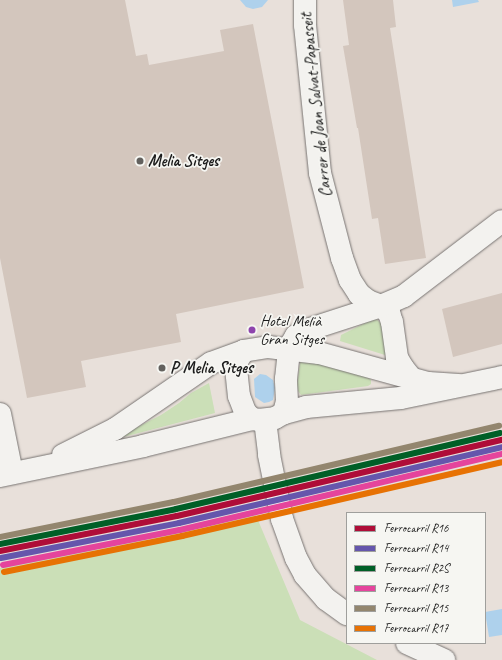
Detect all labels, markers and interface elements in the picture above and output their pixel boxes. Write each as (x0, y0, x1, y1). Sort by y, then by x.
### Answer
street label: Carrer de Joan Salvat-Papasseit (296, 12, 336, 198)
place label: Melia Sitges (148, 151, 219, 171)
marker: Melia Sitges (135, 156, 145, 166)
place label: Hotel Melià Gran Sitges (260, 311, 324, 349)
marker: Hotel Melià Gran Sitges (247, 325, 257, 335)
place label: P Melia Sitges (170, 358, 253, 378)
marker: P Melia Sitges (157, 363, 167, 373)
legend (346, 512, 486, 644)
text: Ferrocarril R16 (384, 520, 449, 536)
text: Ferrocarril R14 (384, 540, 449, 556)
text: Ferrocarril R2S (384, 560, 449, 576)
text: Ferrocarril R13 (384, 580, 449, 596)
text: Ferrocarril R15 (384, 600, 449, 616)
text: Ferrocarril R17 (384, 620, 449, 636)

